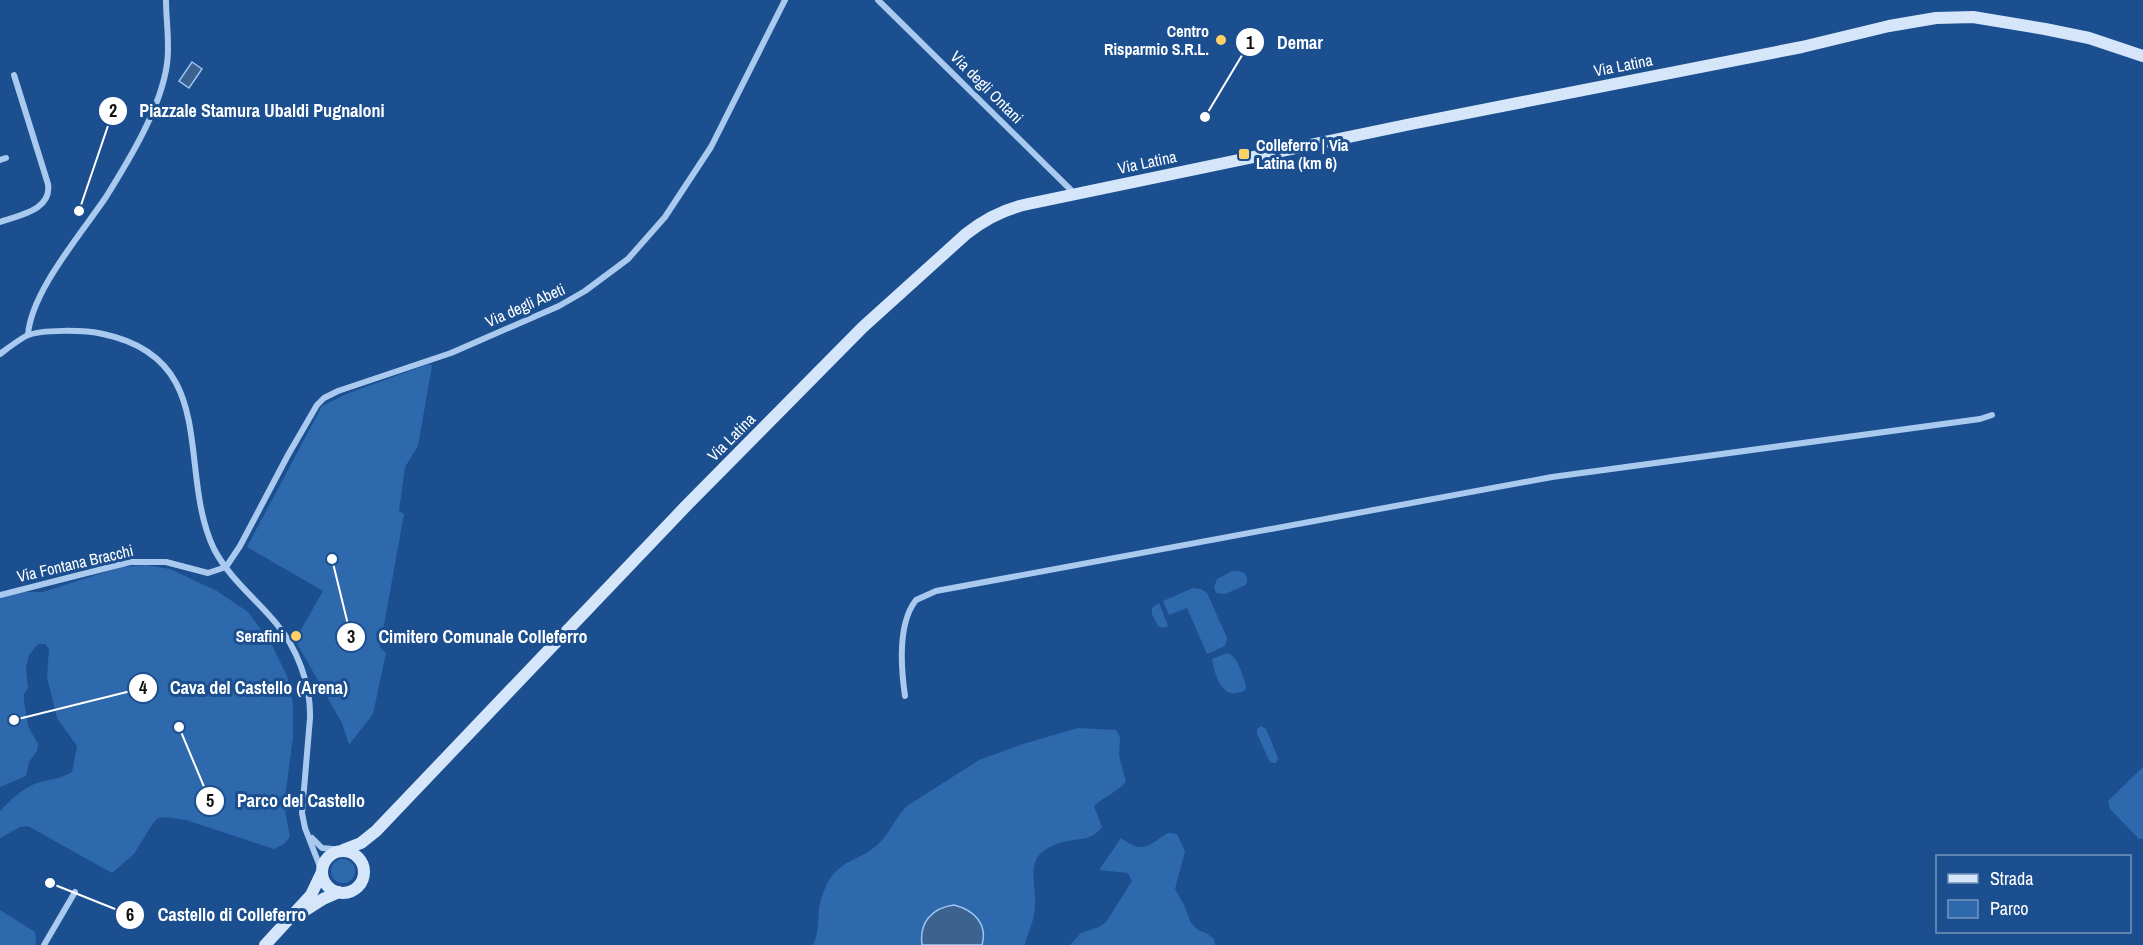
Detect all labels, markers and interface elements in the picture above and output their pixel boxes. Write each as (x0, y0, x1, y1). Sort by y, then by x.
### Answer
place label: Centro Risparmio S.R.L. (1104, 20, 1209, 60)
callout: Demar (1235, 24, 1335, 60)
text: 1 (1246, 30, 1255, 55)
text: Demar (1277, 30, 1323, 55)
marker: Centro Risparmio S.R.L. (1214, 33, 1228, 47)
street label: Via degli Ontani (946, 46, 1028, 128)
street label: Via Latina (1592, 48, 1655, 81)
callout: Piazzale Stamura Ubaldi Pugnaloni (98, 93, 397, 129)
text: 2 (109, 98, 117, 123)
text: Piazzale Stamura Ubaldi Pugnaloni (139, 98, 385, 123)
place label: Colleferro | Via Latina (km 6) (1256, 134, 1349, 174)
street label: Via Latina (1116, 145, 1179, 179)
marker: Colleferro | Via Latina (km 6) (1237, 147, 1251, 161)
street label: Via degli Abeti (482, 278, 568, 332)
street label: Via Latina (702, 408, 760, 466)
street label: Via Fontana Bracchi (15, 539, 135, 587)
callout: Cimitero Comunale Colleferro (336, 619, 599, 655)
text: 3 (347, 624, 355, 649)
text: Cimitero Comunale Colleferro (378, 624, 588, 649)
place label: Serafini (236, 625, 284, 647)
marker: Serafini (289, 629, 303, 643)
callout: Cava del Castello (Arena) (128, 670, 360, 706)
text: 4 (139, 675, 148, 700)
text: Cava del Castello (Arena) (170, 675, 348, 700)
callout: Parco del Castello (195, 783, 377, 819)
text: 5 (206, 788, 214, 813)
text: Parco del Castello (237, 788, 365, 813)
legend (1936, 855, 2131, 933)
text: Strada (1990, 866, 2034, 891)
text: Parco (1990, 896, 2029, 921)
callout: Castello di Colleferro (115, 897, 318, 933)
text: 6 (126, 902, 134, 927)
text: Castello di Colleferro (158, 902, 306, 927)

